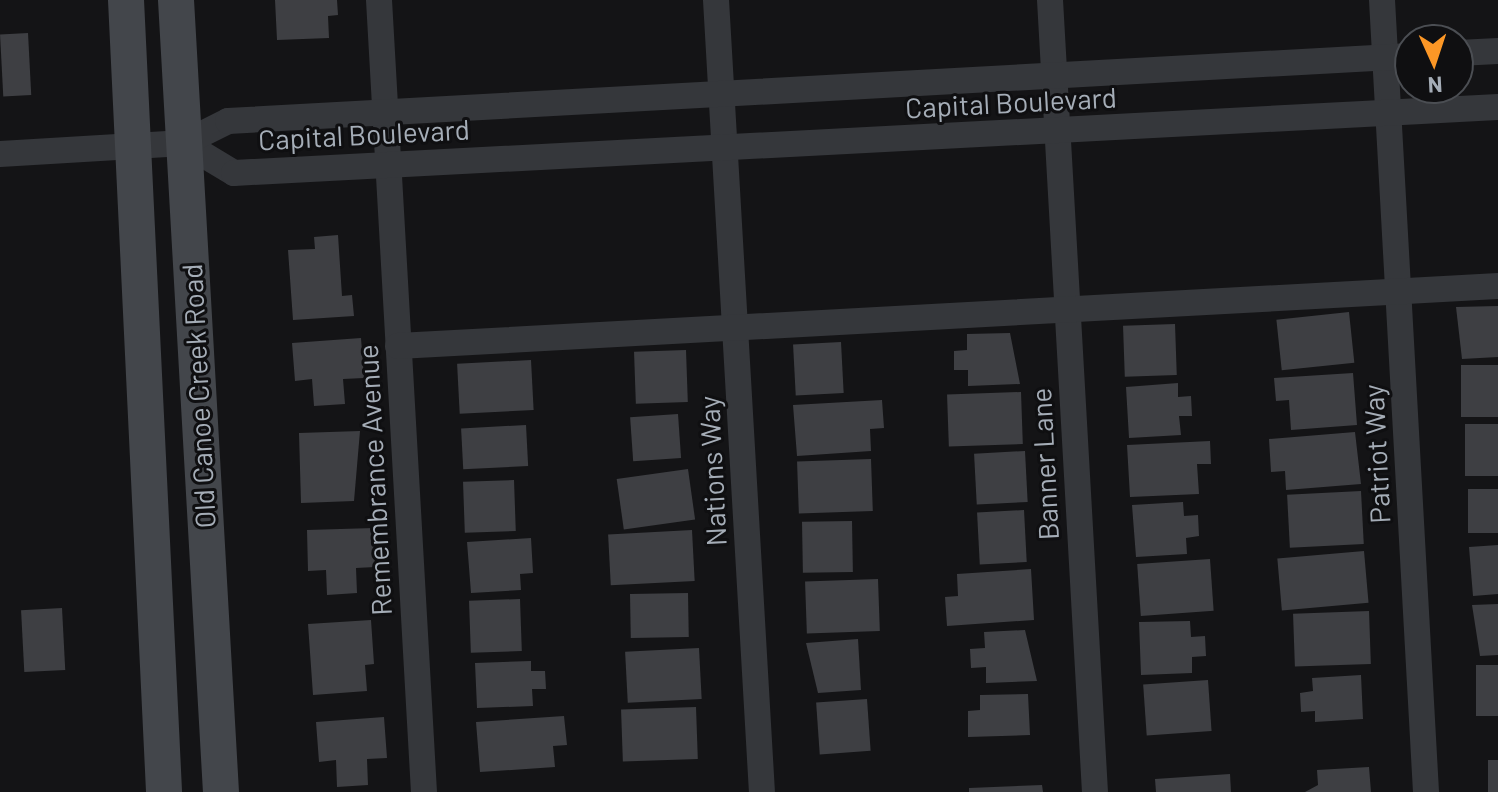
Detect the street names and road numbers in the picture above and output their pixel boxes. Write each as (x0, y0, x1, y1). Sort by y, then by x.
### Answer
street label: Capital Boulevard (904, 80, 1118, 124)
street label: Capital Boulevard (257, 112, 471, 156)
street label: Old Canoe Creek Road (174, 263, 222, 529)
street label: Remembrance Avenue (350, 344, 398, 616)
street label: Patriot Way (1356, 384, 1396, 524)
street label: Banner Lane (1023, 387, 1065, 541)
street label: Nations Way (691, 395, 733, 547)

